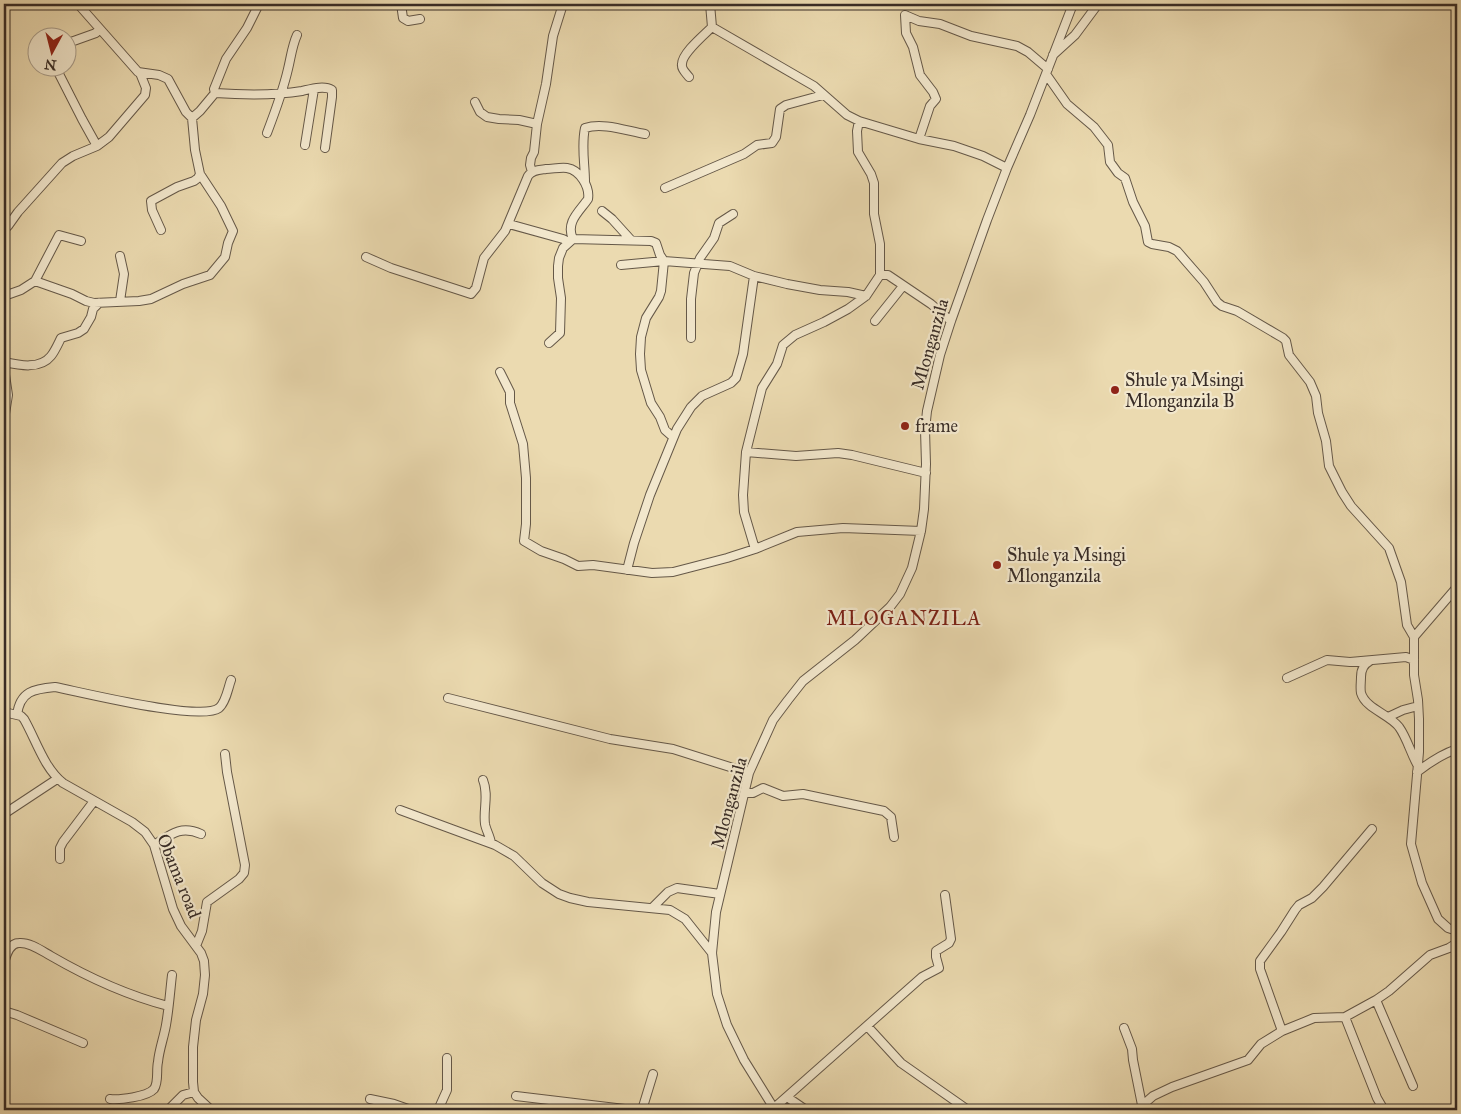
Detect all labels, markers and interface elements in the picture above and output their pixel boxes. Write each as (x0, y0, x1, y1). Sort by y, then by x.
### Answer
north arrow (28, 28, 78, 78)
text: N (43, 55, 57, 74)
street label: Mlonganzila (907, 296, 955, 392)
place label: Shule ya Msingi Mlonganzila B (1125, 369, 1244, 413)
marker: Shule ya Msingi Mlonganzila B (1109, 384, 1121, 396)
place label: frame (915, 415, 958, 437)
marker: frame (899, 420, 911, 432)
place label: Shule ya Msingi Mlonganzila (1007, 544, 1126, 588)
marker: Shule ya Msingi Mlonganzila (991, 559, 1003, 571)
district label: MLOGANZILA (826, 606, 982, 630)
street label: Mlonganzila (706, 754, 753, 851)
street label: Obama road (152, 831, 206, 921)

